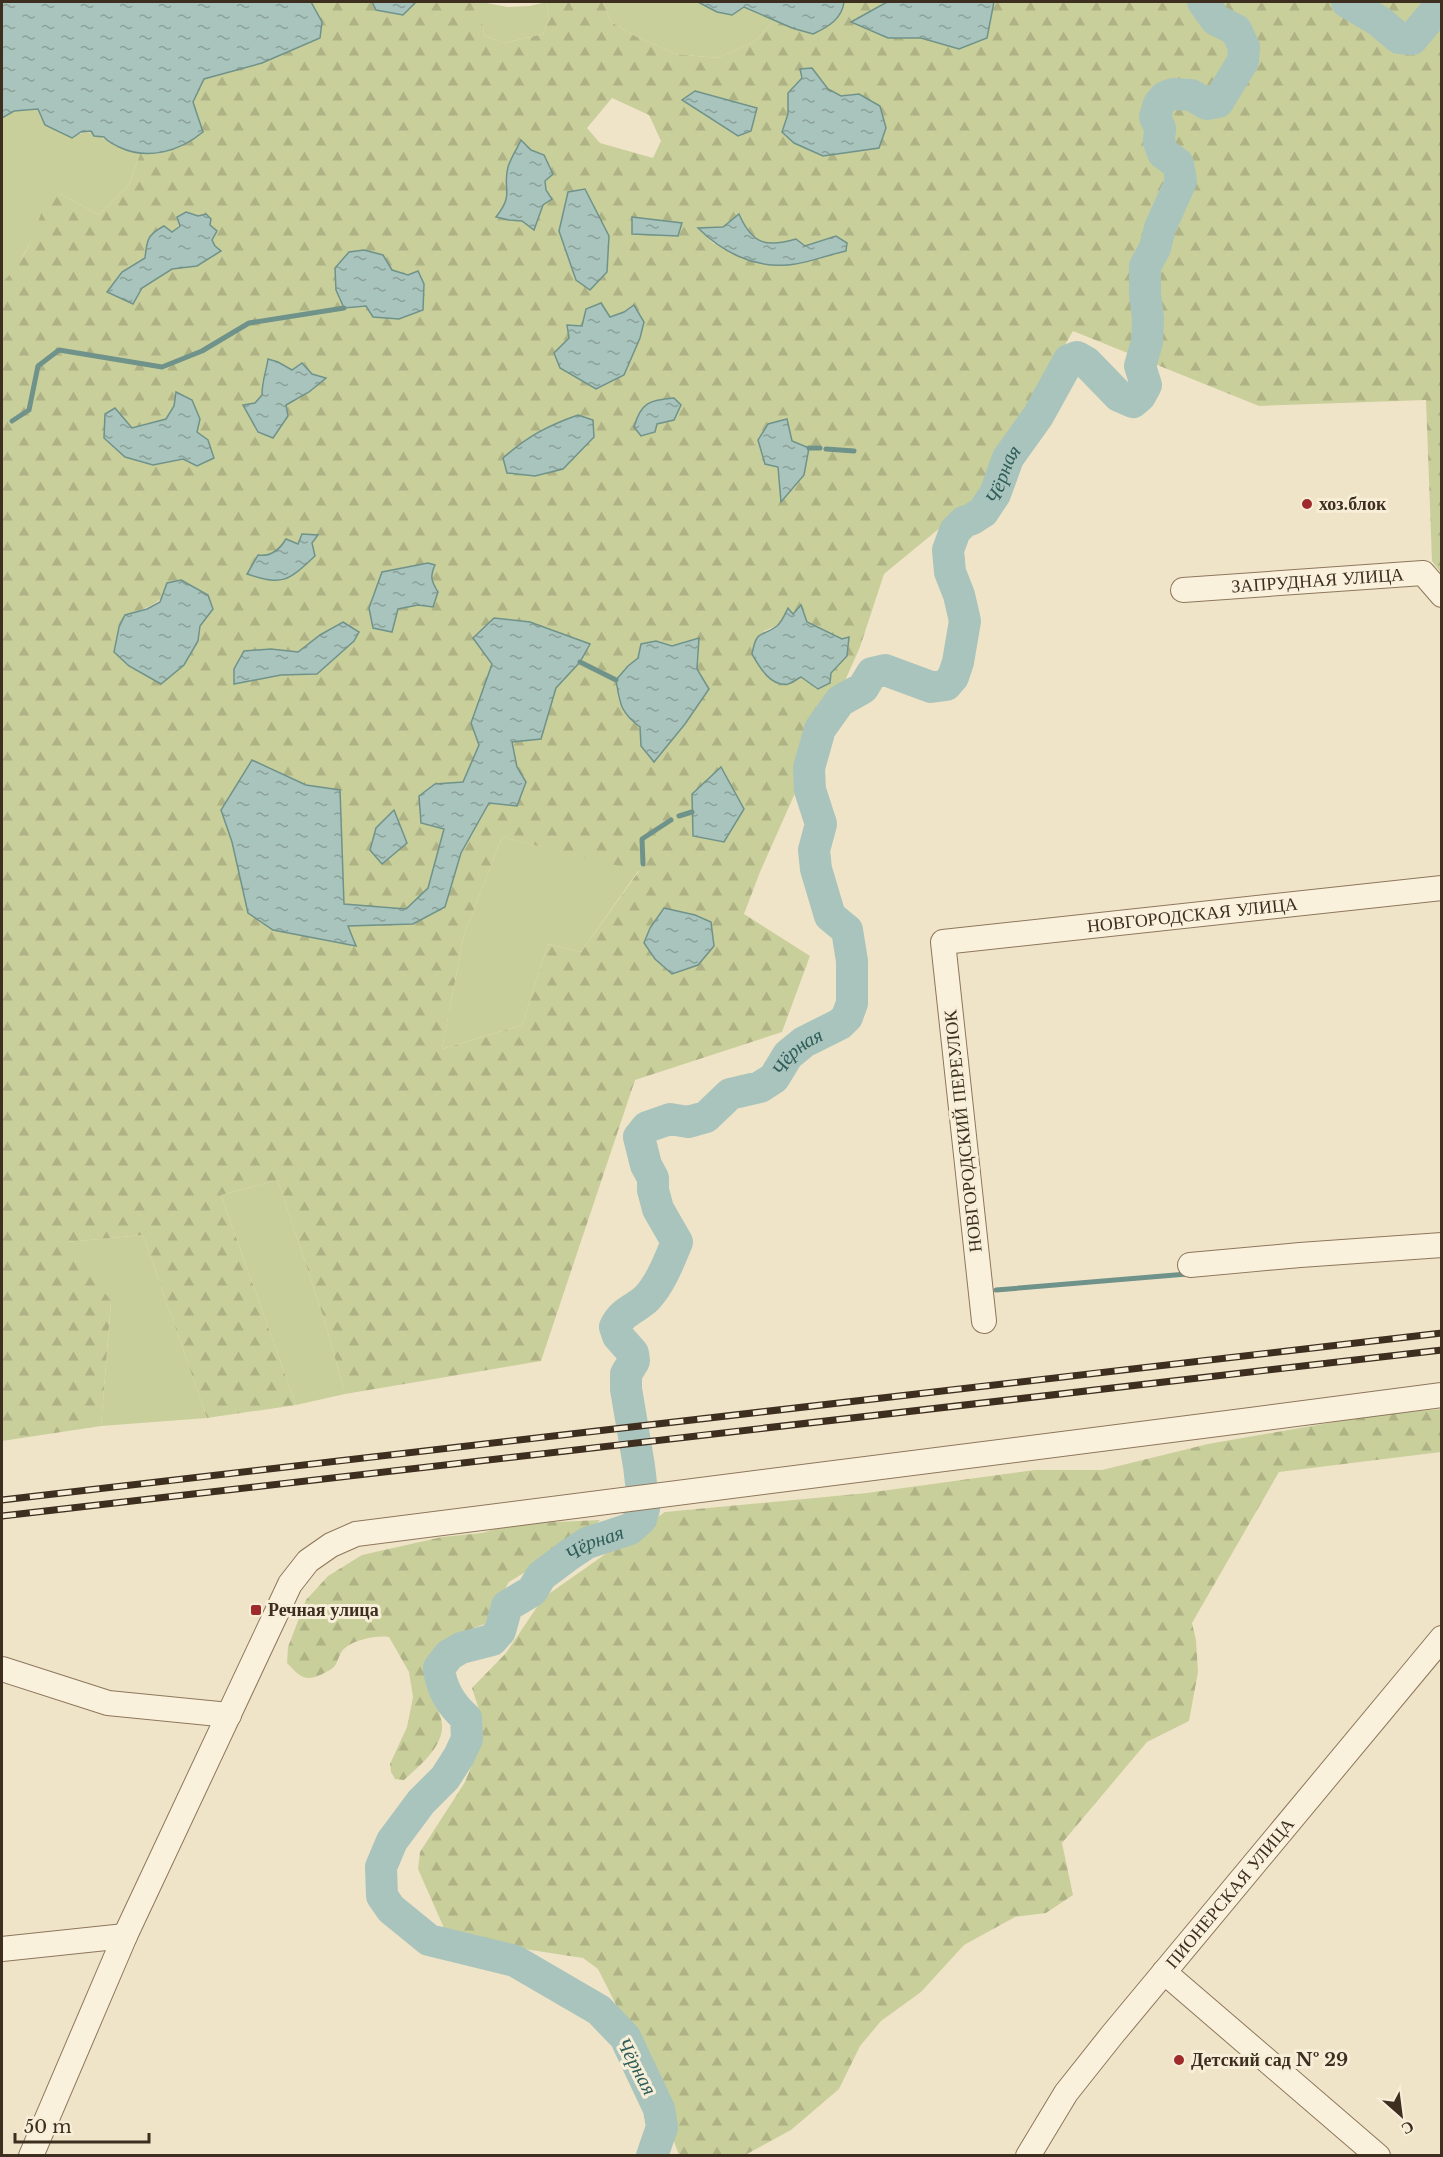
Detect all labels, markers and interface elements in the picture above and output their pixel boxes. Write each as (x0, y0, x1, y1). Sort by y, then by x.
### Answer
water label: Чёрная (979, 440, 1026, 509)
place label: хоз.блок (1319, 493, 1387, 515)
marker: хоз.блок (1300, 497, 1314, 511)
street label: ЗАПРУДНАЯ УЛИЦА (1231, 563, 1405, 598)
street label: НОВГОРОДСКАЯ УЛИЦА (1086, 893, 1299, 937)
street label: НОВГОРОДСКИЙ ПЕРЕУЛОК (939, 1008, 987, 1253)
water label: Чёрная (766, 1023, 826, 1080)
water label: Чёрная (560, 1520, 627, 1566)
place label: Речная улица (268, 1599, 379, 1621)
marker: Речная улица (249, 1603, 263, 1617)
street label: ПИОНЕРСКАЯ УЛИЦА (1161, 1813, 1299, 1973)
water label: Чёрная (612, 2033, 662, 2099)
place label: Детский сад № 29 (1191, 2049, 1348, 2071)
marker: Детский сад № 29 (1172, 2053, 1186, 2067)
north arrow (1371, 2085, 1431, 2145)
scale bar (15, 2106, 148, 2144)
text: 50 m (24, 2116, 72, 2138)
text: С (1398, 2117, 1418, 2140)

